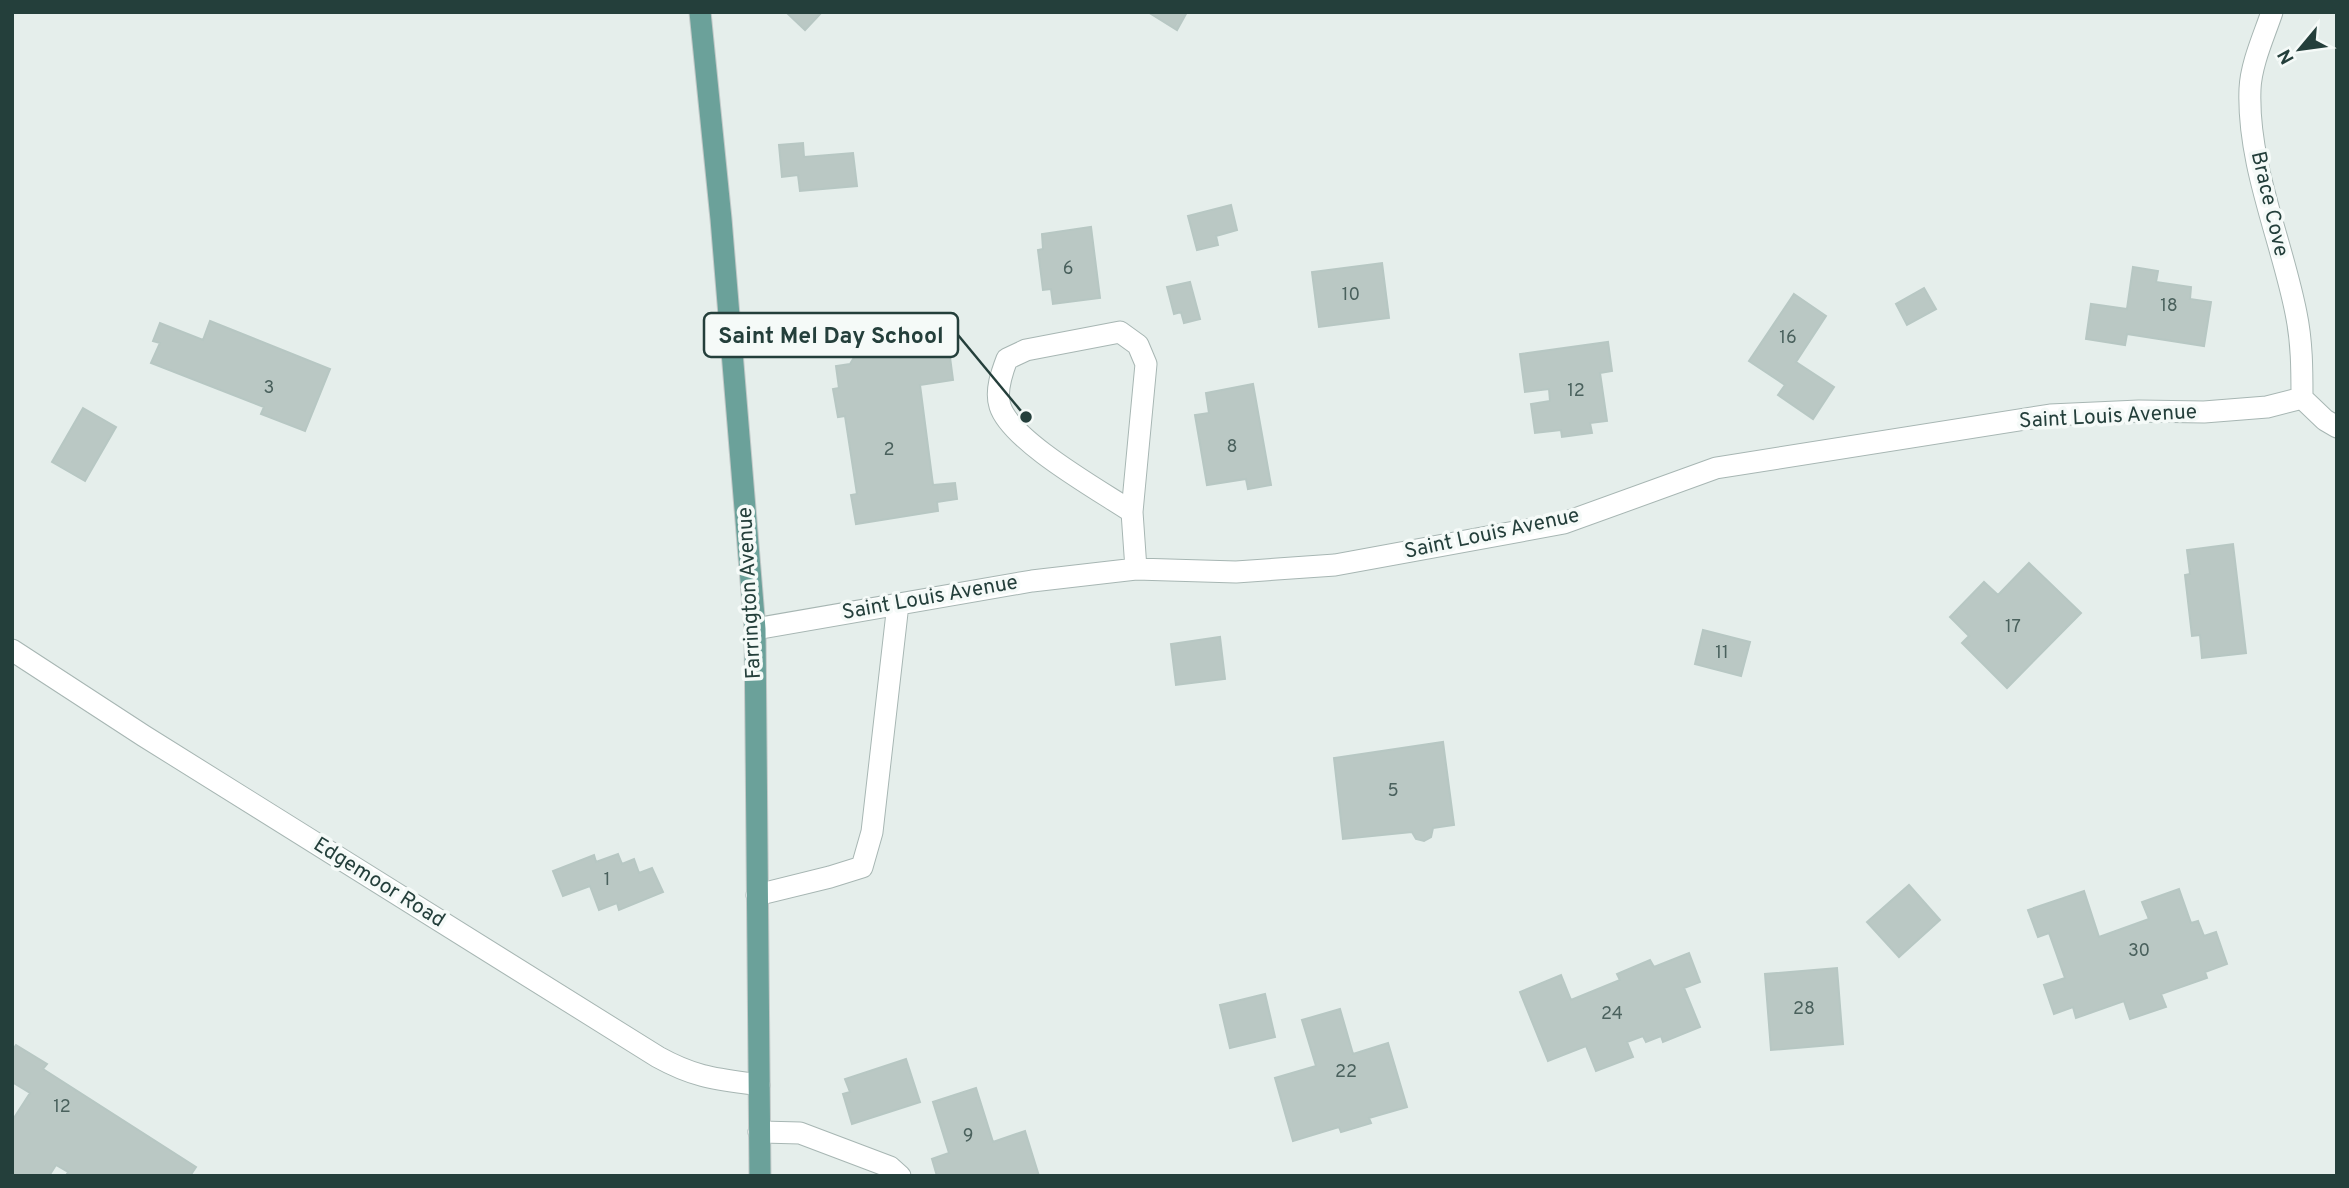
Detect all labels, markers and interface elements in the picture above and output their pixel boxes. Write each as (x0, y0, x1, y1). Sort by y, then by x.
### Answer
north arrow (2265, 14, 2335, 84)
text: N (2273, 44, 2301, 68)
street label: Brace Cove (2244, 149, 2294, 259)
house number: 6 (1063, 258, 1073, 281)
house number: 10 (1342, 284, 1360, 307)
house number: 18 (2160, 295, 2178, 318)
callout: Saint Mel Day School (704, 313, 958, 357)
text: Saint Mel Day School (718, 323, 944, 352)
house number: 16 (1779, 327, 1797, 350)
house number: 3 (264, 377, 274, 400)
house number: 12 (1567, 380, 1585, 403)
street label: Saint Louis Avenue (2018, 399, 2198, 435)
house number: 8 (1227, 436, 1238, 459)
house number: 2 (883, 439, 895, 462)
street label: Saint Louis Avenue (1402, 502, 1582, 566)
street label: Farrington Avenue (732, 506, 768, 680)
street label: Saint Louis Avenue (840, 569, 1020, 627)
house number: 17 (2005, 616, 2021, 639)
house number: 11 (1715, 642, 1729, 665)
house number: 5 (1387, 780, 1399, 803)
street label: Edgemoor Road (308, 832, 450, 934)
house number: 1 (604, 869, 610, 892)
house number: 30 (2128, 940, 2150, 963)
house number: 28 (1793, 998, 1815, 1021)
house number: 24 (1601, 1003, 1623, 1026)
house number: 22 (1335, 1061, 1357, 1084)
house number: 12 (53, 1096, 71, 1119)
house number: 9 (963, 1125, 973, 1148)

